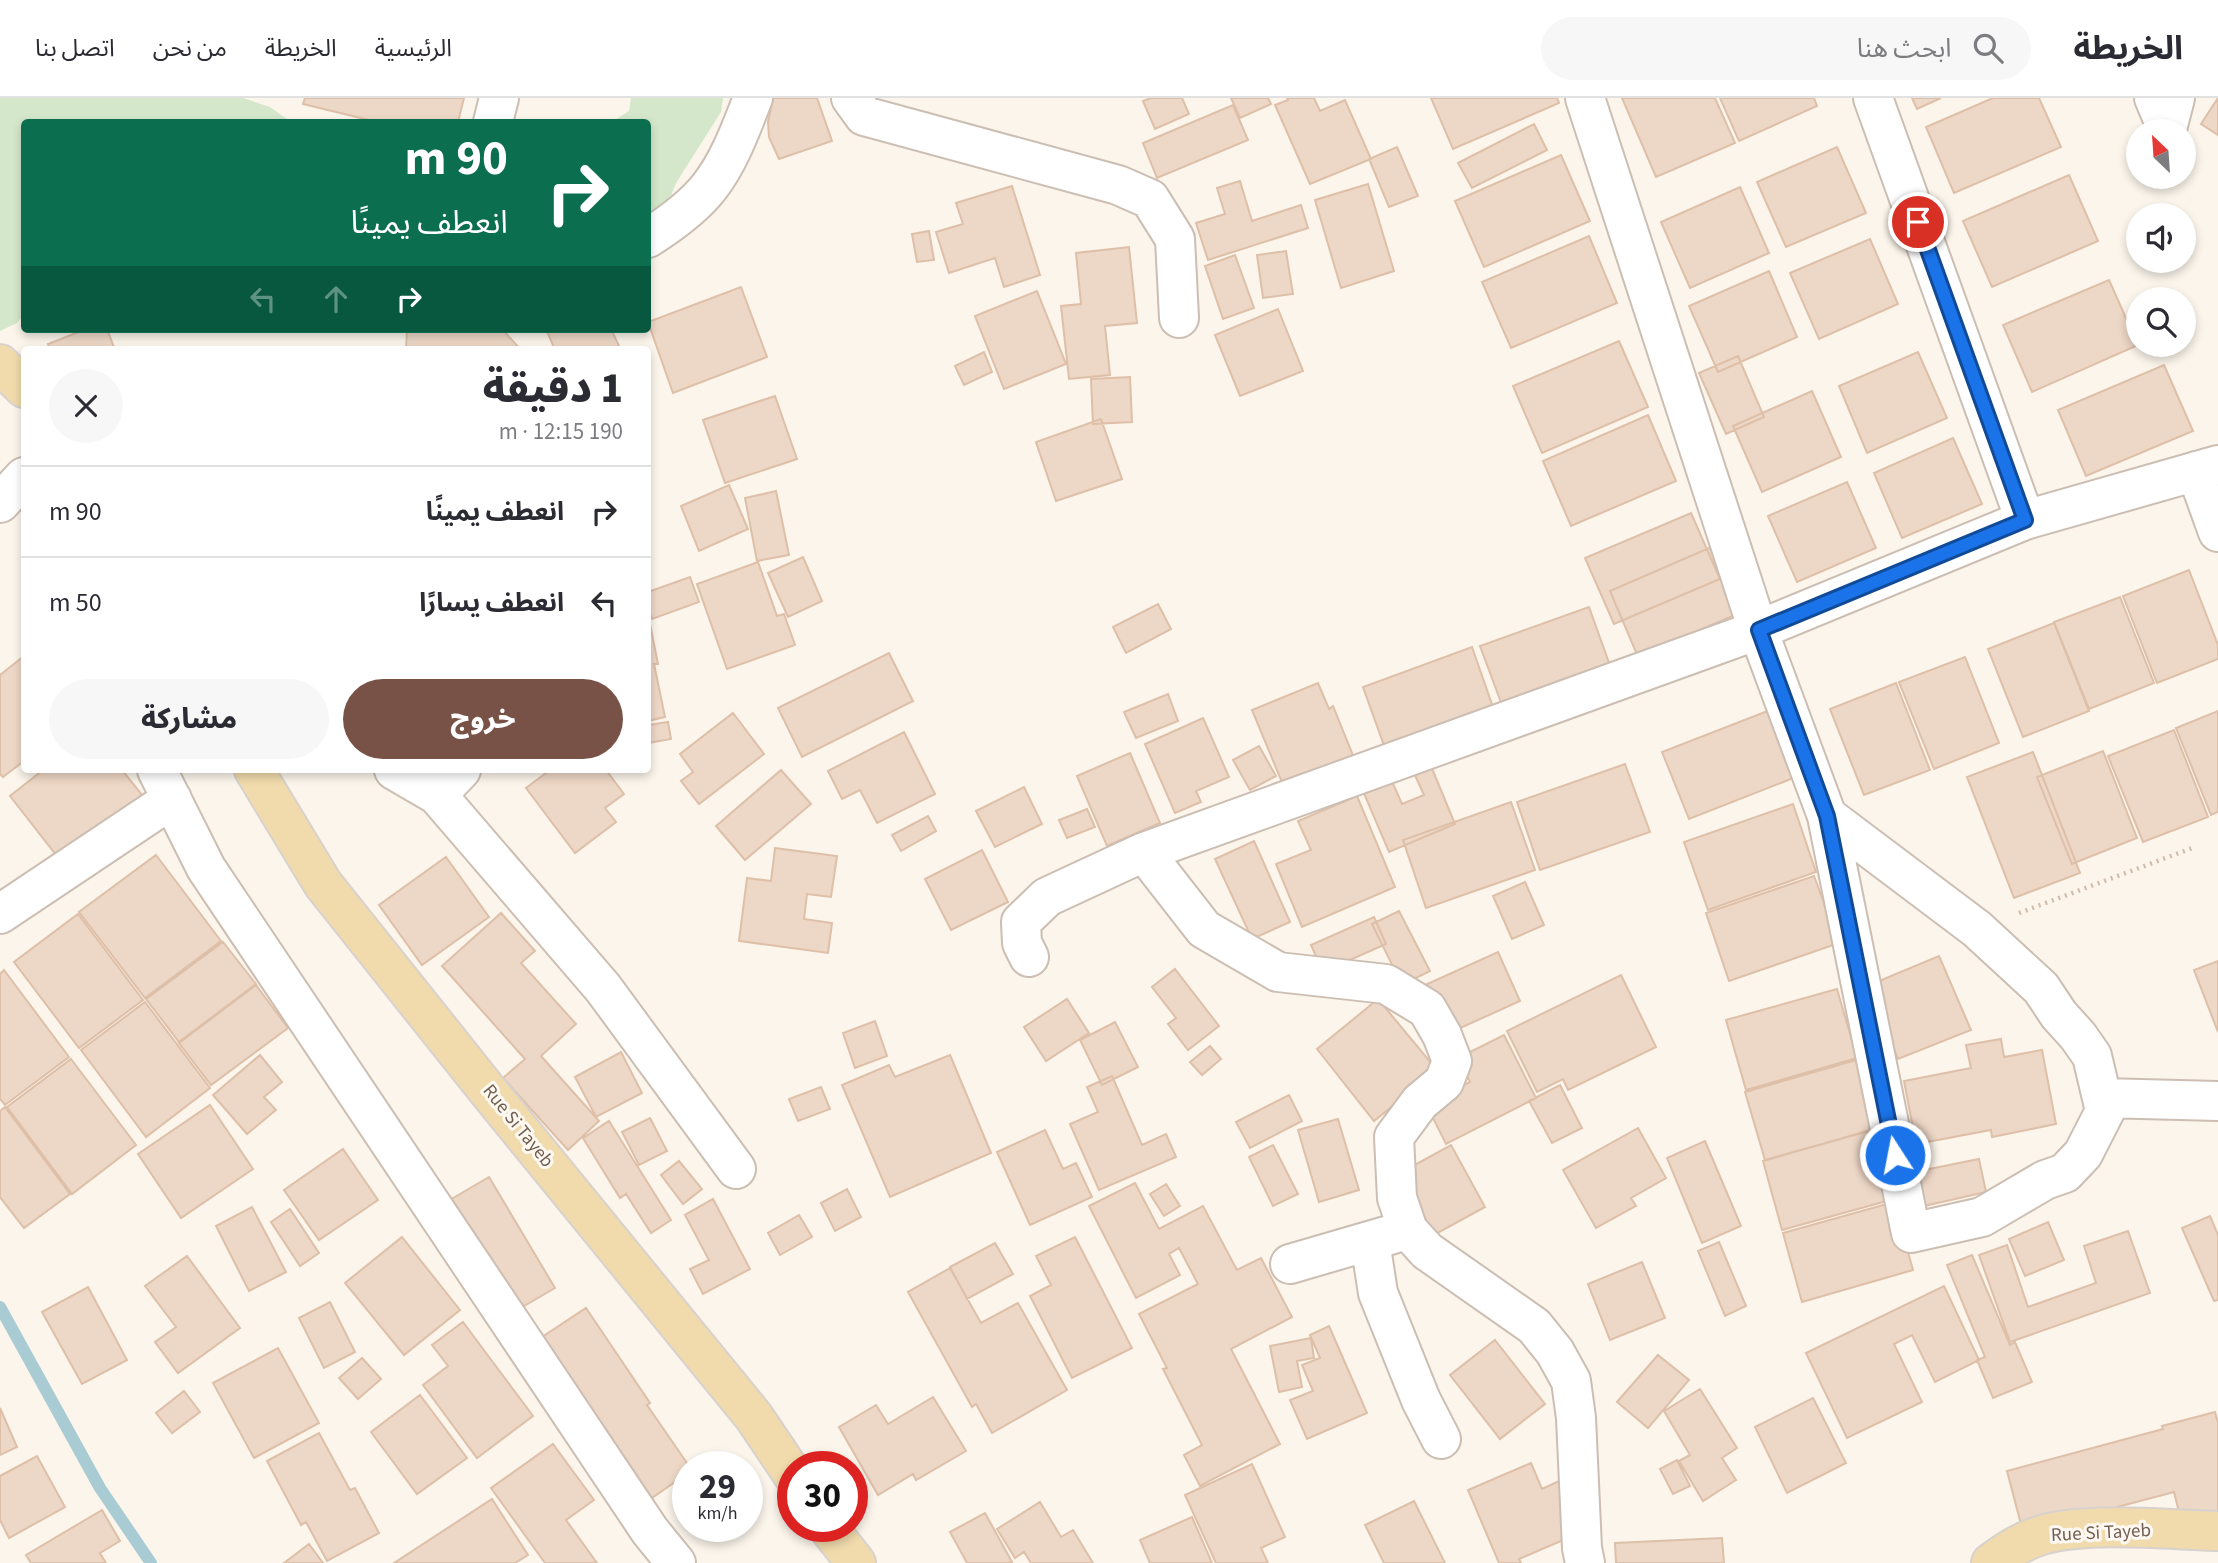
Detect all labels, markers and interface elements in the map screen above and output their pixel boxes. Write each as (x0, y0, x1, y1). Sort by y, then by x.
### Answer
search box (1541, 17, 2031, 80)
text: الخريطة (2073, 25, 2183, 72)
icon: search (1969, 29, 2007, 67)
text: ابحث هنا (1857, 30, 1951, 67)
text: اتصل بنا (35, 31, 115, 66)
text: من نحن (153, 31, 227, 66)
text: الخريطة (265, 31, 337, 66)
text: الرئيسية (375, 31, 452, 66)
north arrow (2126, 119, 2196, 189)
map controls (2126, 119, 2196, 357)
text: 90 m (404, 124, 508, 194)
icon: right (532, 147, 623, 238)
pin (1888, 192, 1948, 252)
text: انعطف يمينًا (351, 200, 508, 246)
icon: arrive (1899, 203, 1937, 241)
button: sound (2126, 203, 2196, 273)
icon: left (244, 280, 282, 318)
icon: ahead (317, 280, 355, 318)
icon: right (390, 280, 428, 318)
button: search (2126, 287, 2196, 357)
text: 1 دقيقة (483, 359, 623, 419)
button: close (49, 369, 123, 443)
text: 190 m · 12:15 (499, 415, 623, 448)
text: 90 m (49, 493, 102, 530)
text: انعطف يمينًا (426, 493, 564, 530)
icon: right (585, 493, 623, 531)
text: 50 m (49, 584, 102, 621)
text: انعطف يسارًا (419, 584, 564, 621)
icon: left (585, 584, 623, 622)
button: مشاركة (49, 679, 329, 759)
button: خروج (343, 679, 623, 759)
street label: Rue Si Tayeb (476, 1079, 560, 1173)
position arrow (1858, 1118, 1932, 1192)
speed limit sign: 30 (777, 1451, 868, 1542)
text: 29 (699, 1462, 736, 1512)
text: km/h (698, 1501, 737, 1526)
street label: Rue Si Tayeb (2050, 1517, 2152, 1549)

